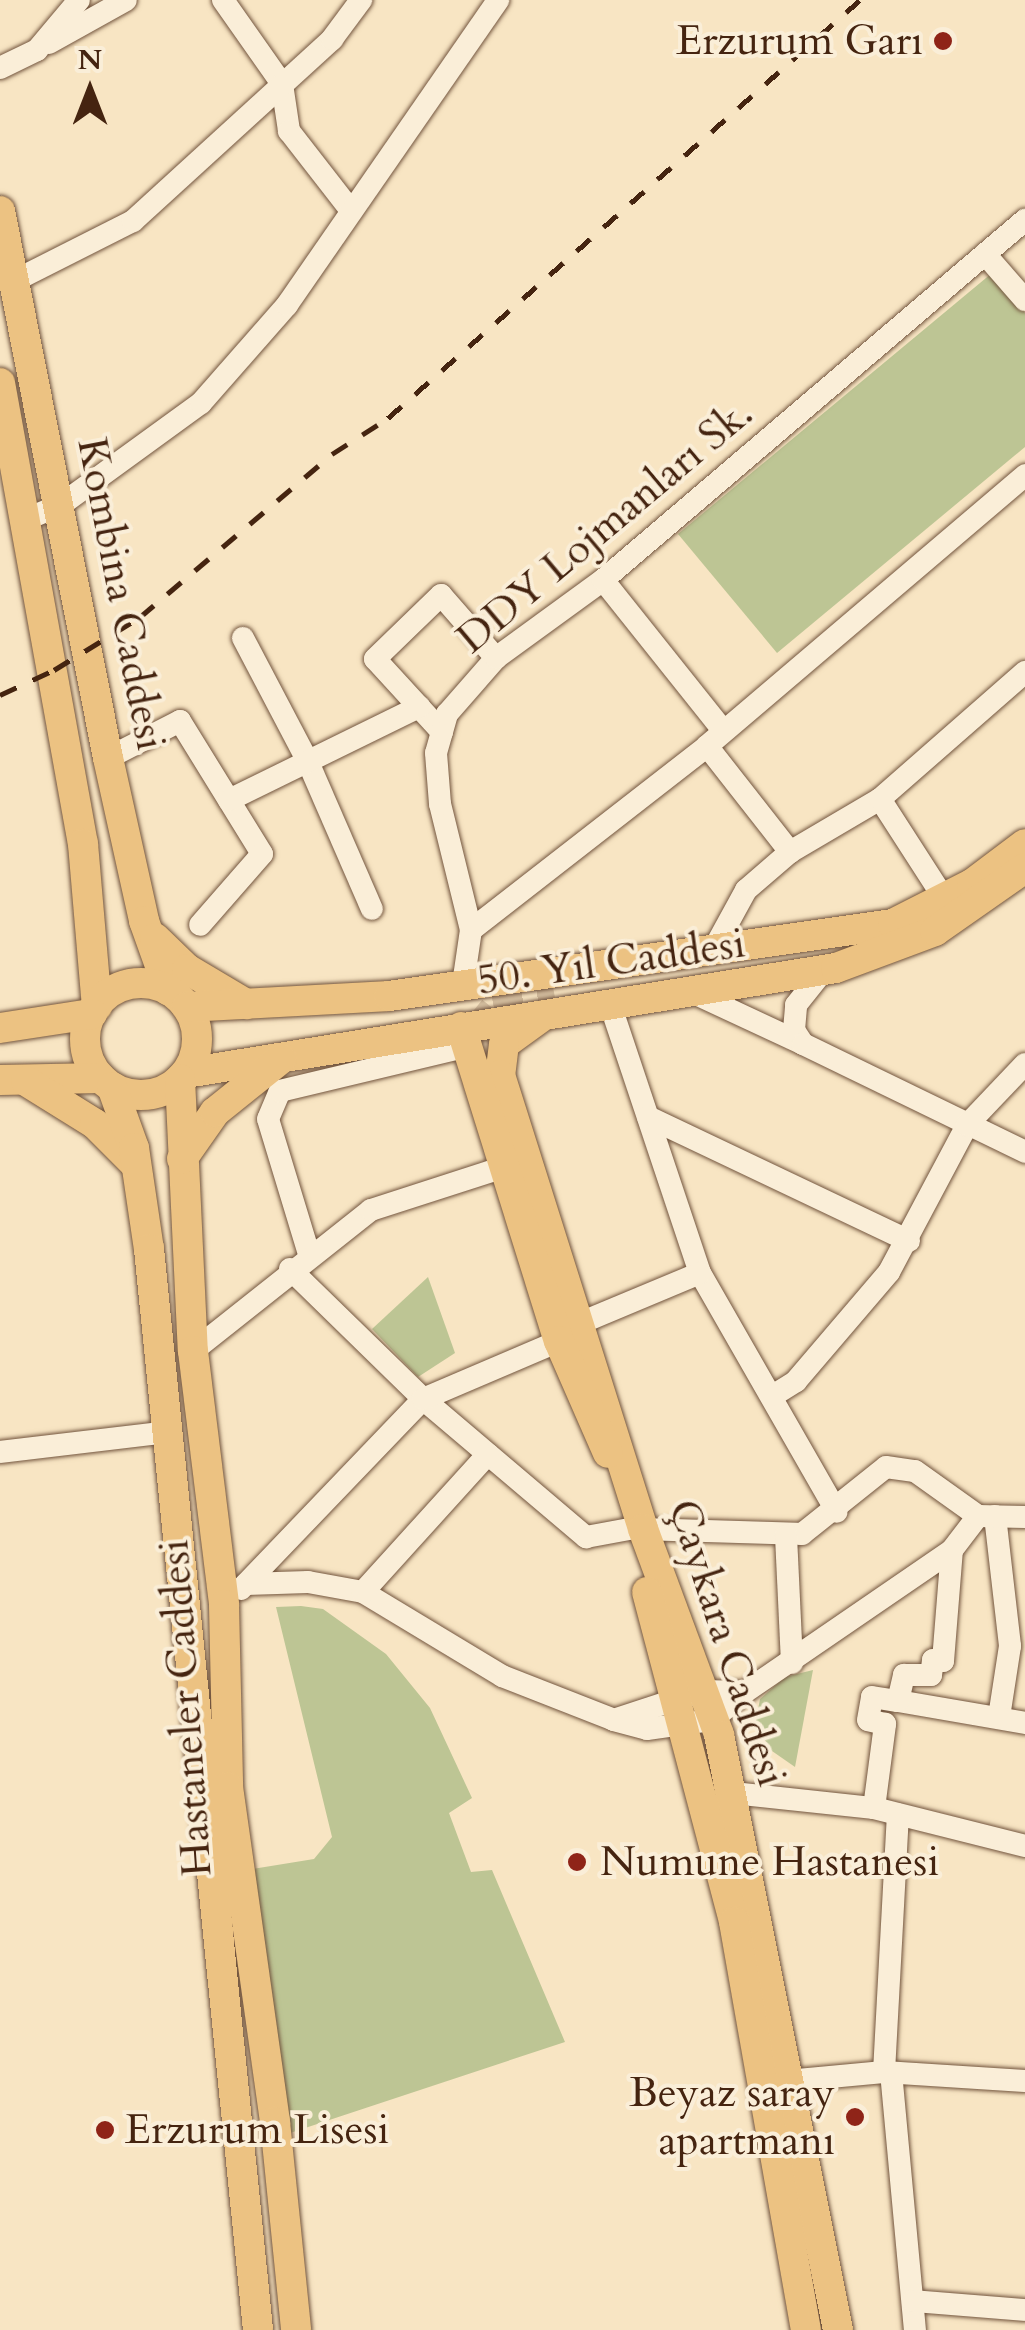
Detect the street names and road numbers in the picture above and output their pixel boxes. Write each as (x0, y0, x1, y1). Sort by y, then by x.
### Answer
street label: DDY Lojmanları Sk. (447, 388, 763, 664)
street label: Kombina Caddesi (66, 434, 176, 754)
street label: 50. Yıl Caddesi (474, 918, 748, 1006)
street label: Çaykara Caddesi (657, 1494, 797, 1792)
street label: Hastaneler Caddesi (149, 1538, 223, 1878)

